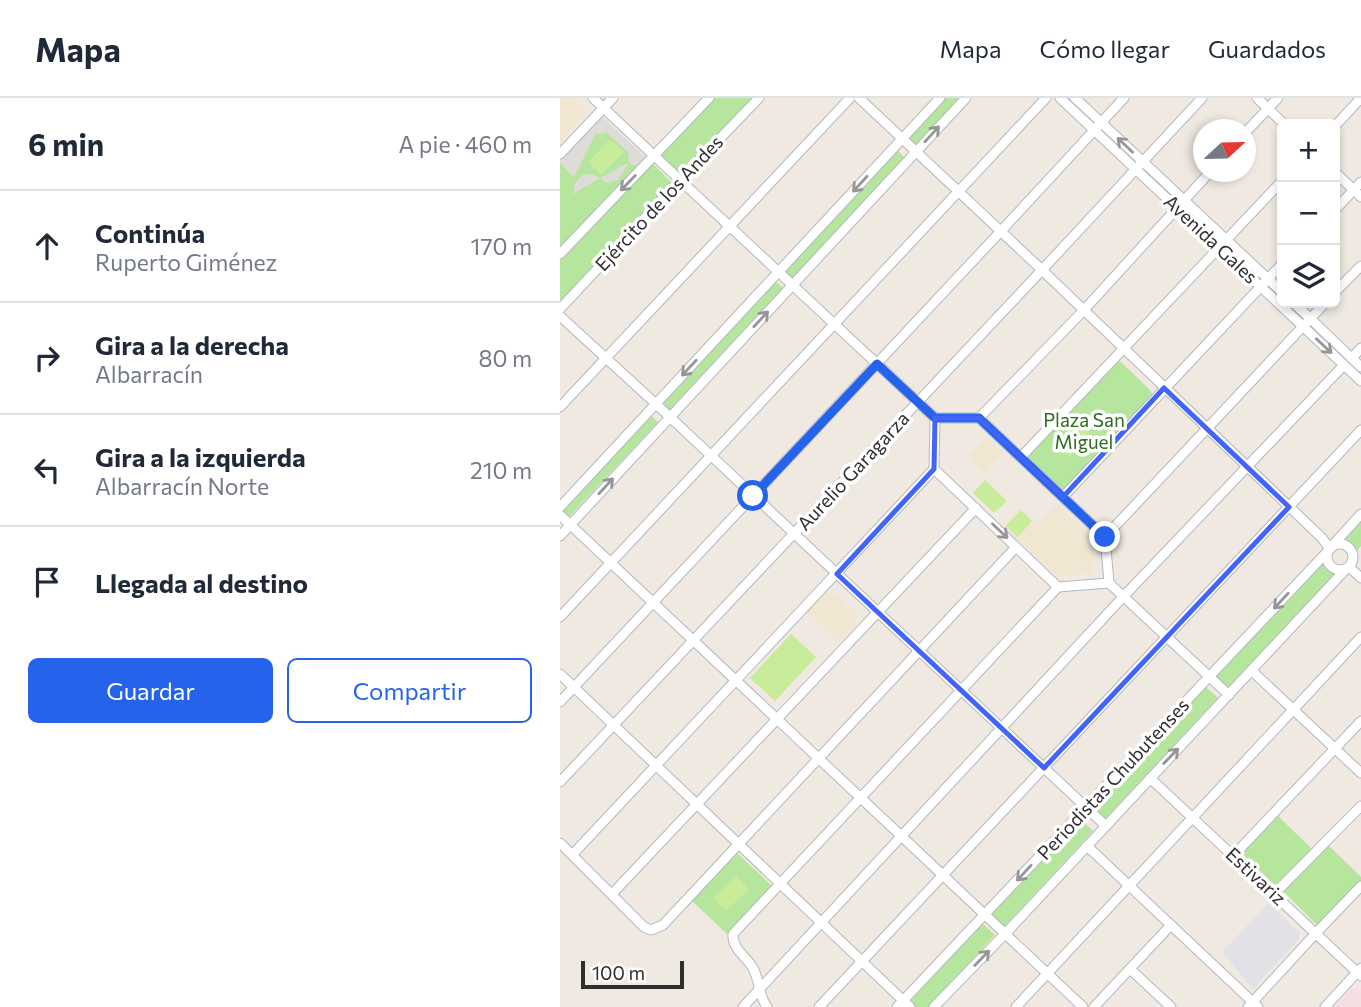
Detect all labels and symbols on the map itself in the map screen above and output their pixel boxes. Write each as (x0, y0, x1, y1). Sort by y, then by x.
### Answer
north arrow (1193, 119, 1256, 182)
one-way arrow (924, 126, 941, 143)
street label: Ejército de los Andes (590, 130, 727, 275)
one-way arrow (1116, 137, 1134, 153)
one-way arrow (619, 174, 636, 191)
one-way arrow (852, 175, 868, 193)
street label: Avenida Gales (1160, 189, 1263, 288)
one-way arrow (753, 310, 769, 328)
one-way arrow (1315, 338, 1332, 355)
one-way arrow (680, 359, 697, 376)
street label: Aurelio Garagarza (792, 407, 913, 535)
park label: Plaza San Miguel (1043, 408, 1125, 453)
one-way arrow (598, 478, 615, 495)
route start (737, 480, 768, 511)
route end (1089, 521, 1120, 552)
one-way arrow (991, 523, 1008, 540)
one-way arrow (1272, 592, 1289, 609)
street label: Periodistas Chubutenses (1032, 693, 1193, 864)
one-way arrow (1162, 748, 1179, 765)
street label: Estivariz (1221, 842, 1291, 909)
one-way arrow (1015, 864, 1032, 881)
one-way arrow (973, 950, 990, 967)
scale bar (581, 958, 684, 990)

